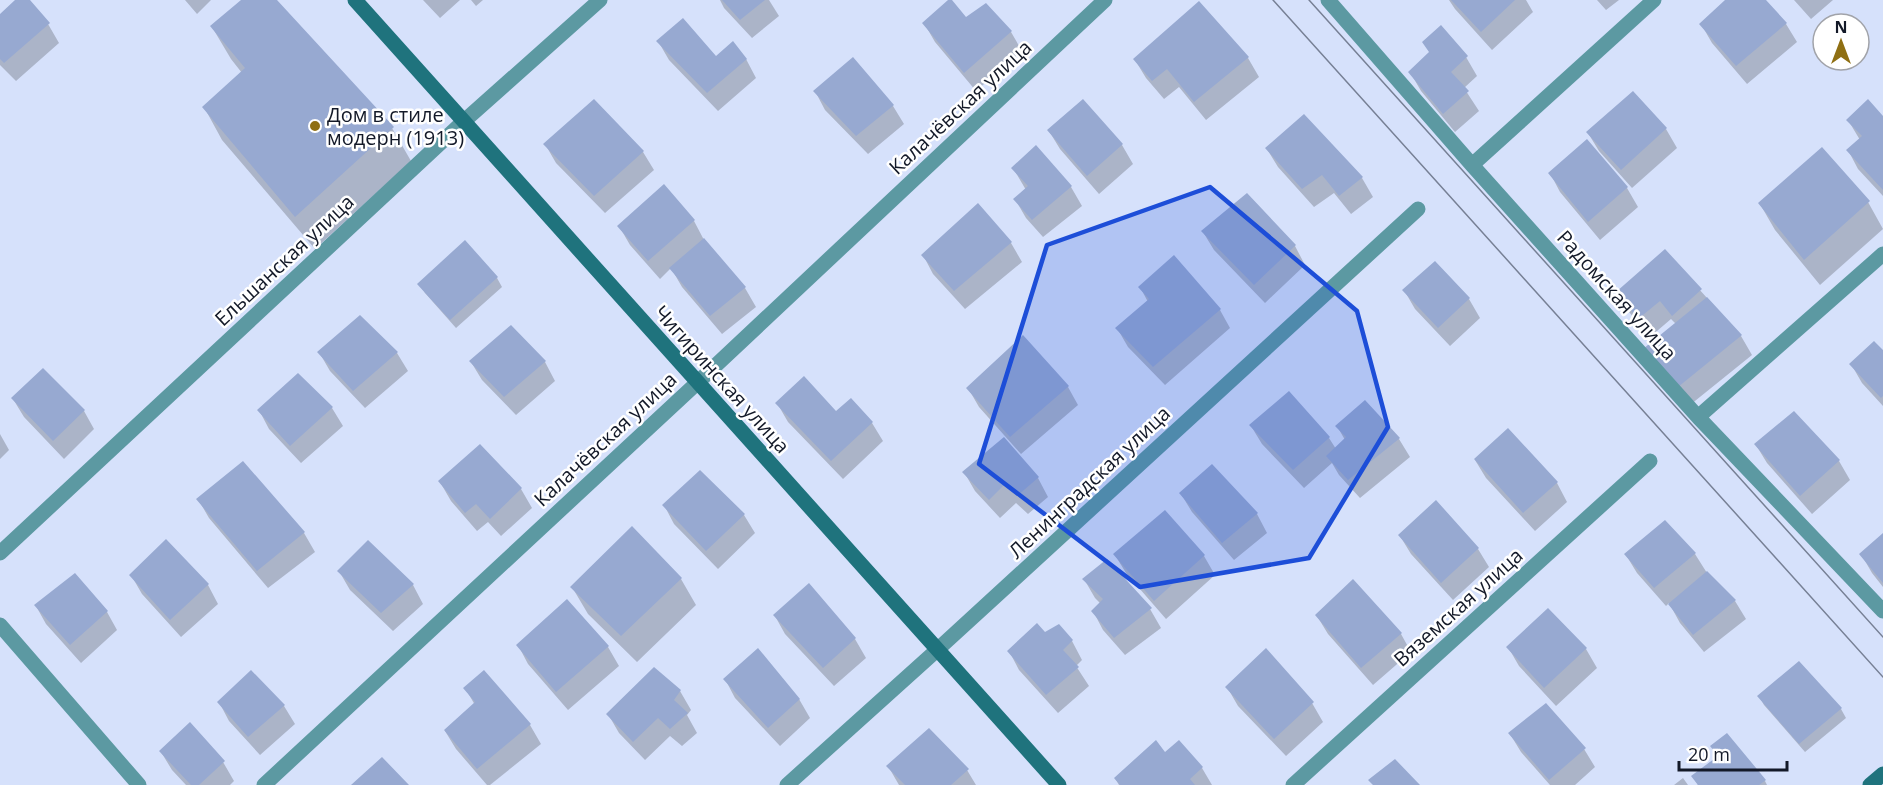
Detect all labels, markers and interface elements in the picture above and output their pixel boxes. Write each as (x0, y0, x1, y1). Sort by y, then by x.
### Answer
north arrow (1811, 12, 1871, 72)
text: N (1834, 16, 1848, 38)
street label: Калачёвская улица (883, 34, 1037, 180)
place label: Дом в стиле модерн (1913) (327, 101, 464, 151)
marker: Дом в стиле модерн (1913) (308, 119, 322, 133)
street label: Ельшанская улица (209, 188, 359, 332)
street label: Радомская улица (1551, 224, 1683, 366)
street label: Чигиринская улица (648, 299, 796, 459)
street label: Калачёвская улица (528, 366, 682, 512)
street label: Ленинградская улица (1002, 400, 1176, 564)
street label: Вяземская улица (1388, 542, 1528, 672)
scale bar (1679, 734, 1787, 772)
text: 20 m (1688, 742, 1730, 766)

